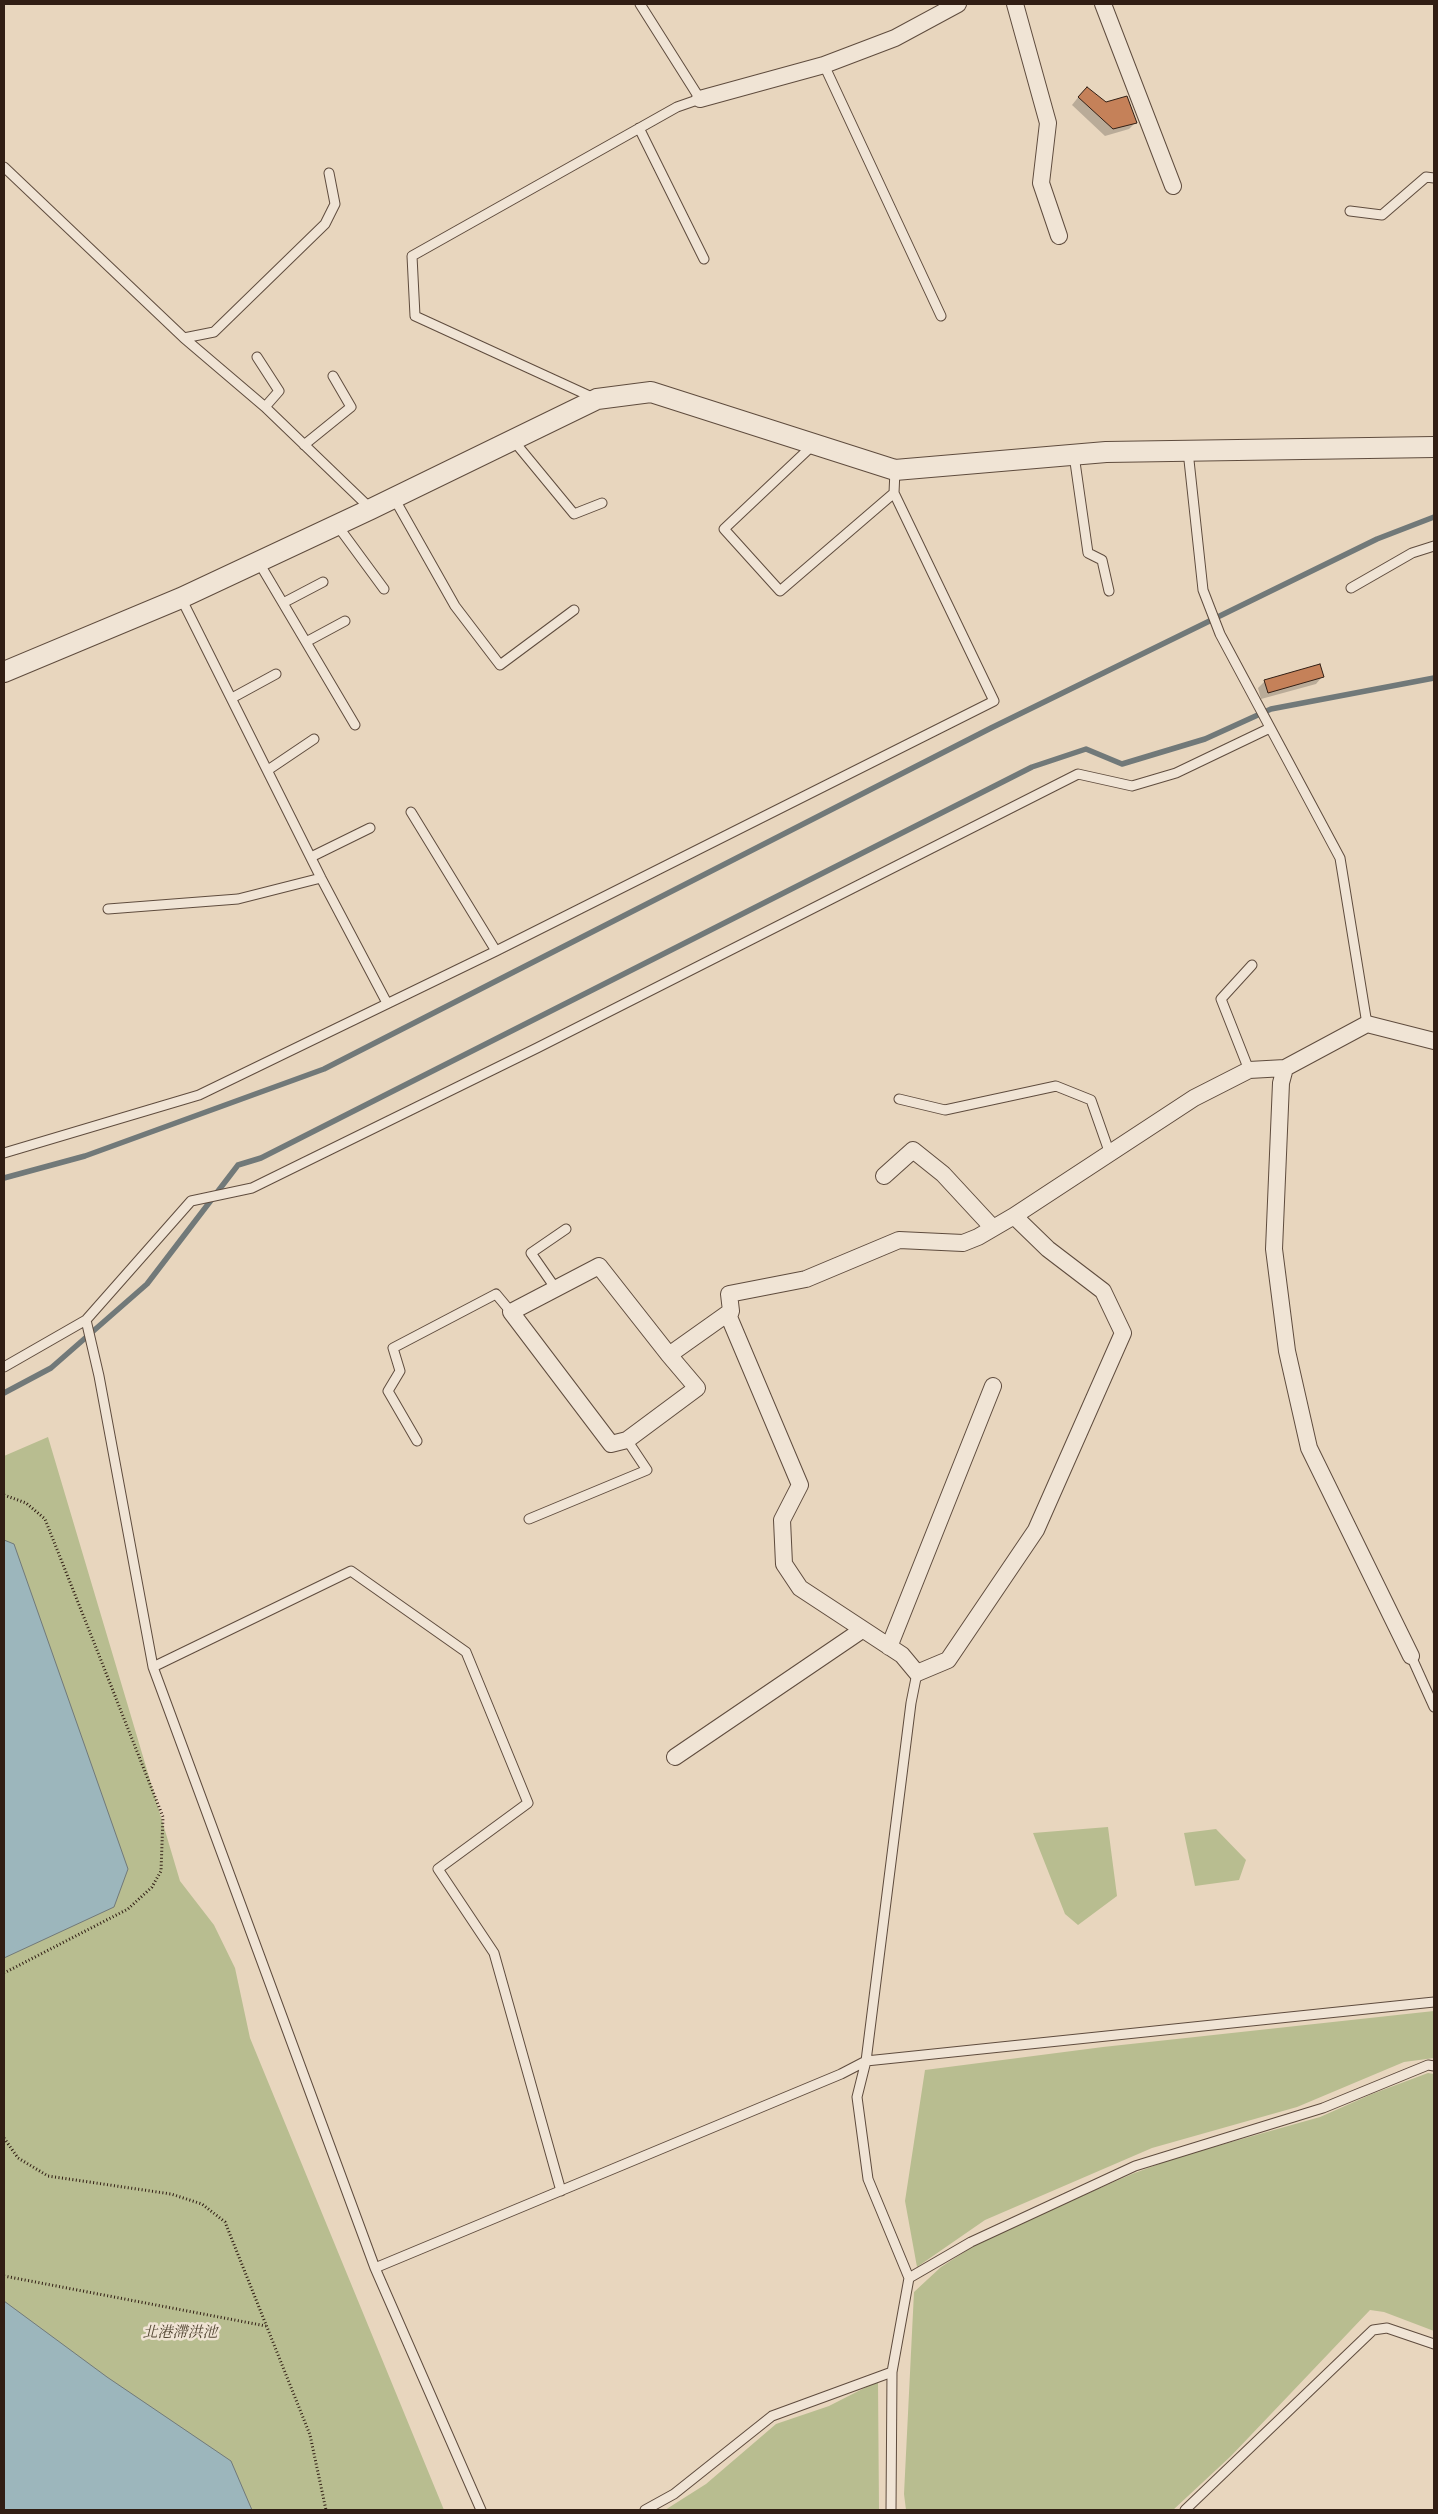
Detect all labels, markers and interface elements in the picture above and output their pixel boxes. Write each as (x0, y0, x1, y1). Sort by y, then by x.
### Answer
park label: 北港滯洪池 (143, 2325, 217, 2343)

